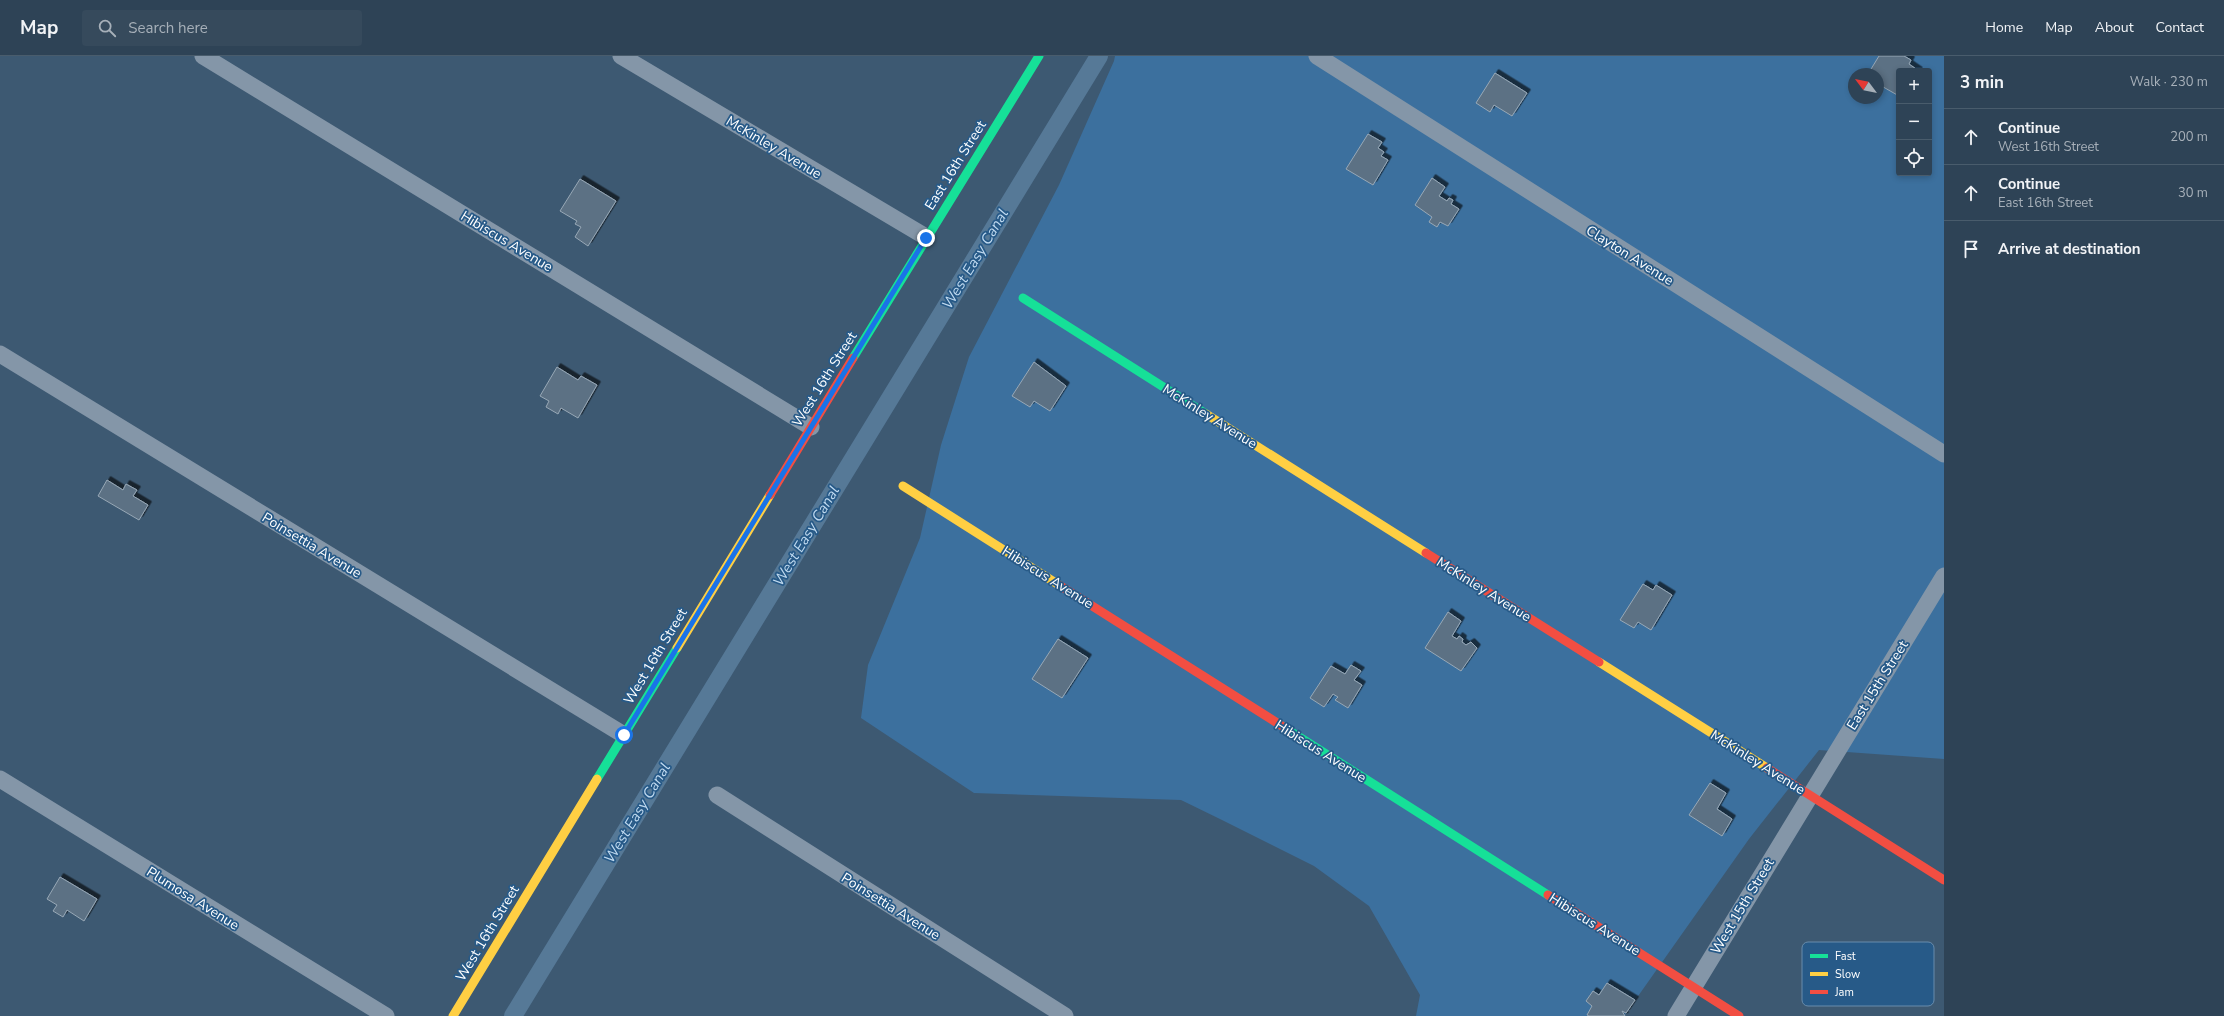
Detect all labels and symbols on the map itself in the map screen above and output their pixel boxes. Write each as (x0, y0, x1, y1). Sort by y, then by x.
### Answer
north arrow (1848, 68, 1884, 104)
street label: McKinley Avenue (722, 111, 825, 183)
street label: East 16th Street (920, 117, 991, 214)
water label: West Easy Canal (937, 205, 1013, 313)
street label: Hibiscus Avenue (457, 206, 556, 276)
street label: Clayton Avenue (1582, 221, 1677, 290)
route end (917, 229, 935, 247)
street label: West 16th Street (788, 328, 861, 430)
street label: McKinley Avenue (1159, 380, 1261, 453)
water label: West Easy Canal (768, 482, 844, 590)
street label: Poinsettia Avenue (258, 508, 365, 583)
street label: Hibiscus Avenue (998, 542, 1097, 613)
street label: McKinley Avenue (1433, 553, 1535, 626)
street label: West 16th Street (619, 605, 692, 708)
street label: East 15th Street (1842, 637, 1913, 734)
street label: Hibiscus Avenue (1271, 716, 1370, 787)
route start (615, 726, 633, 744)
street label: McKinley Avenue (1707, 726, 1809, 799)
water label: West Easy Canal (599, 759, 675, 867)
street label: West 15th Street (1706, 855, 1779, 958)
street label: Plumosa Avenue (143, 862, 243, 935)
street label: Poinsettia Avenue (838, 868, 944, 944)
street label: West 16th Street (451, 882, 524, 985)
street label: Hibiscus Avenue (1545, 889, 1644, 960)
legend (1802, 942, 1934, 1006)
text: Fast (1835, 949, 1856, 964)
text: Slow (1835, 967, 1860, 982)
text: Jam (1834, 985, 1854, 1000)

